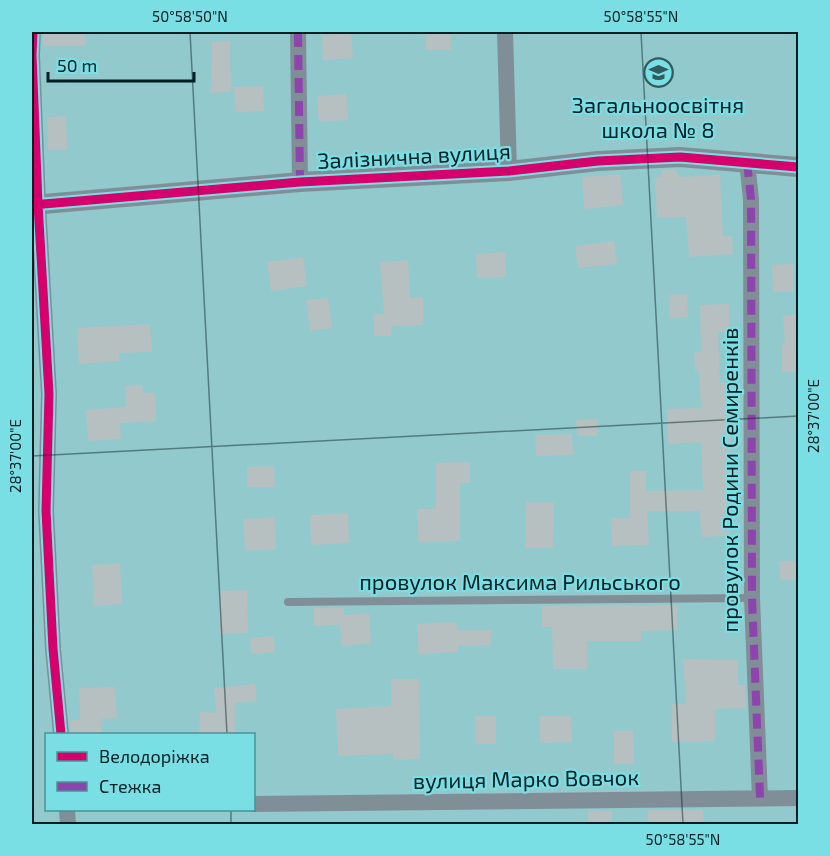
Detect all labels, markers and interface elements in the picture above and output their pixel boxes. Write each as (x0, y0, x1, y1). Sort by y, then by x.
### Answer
text: 50°58'50"N (152, 7, 228, 25)
text: 50°58'55"N (604, 7, 678, 25)
scale bar (48, 45, 194, 83)
text: 50 m (57, 54, 97, 76)
school or university icon: Загальноосвітня школа № 8 (642, 57, 674, 89)
place label: Загальноосвітня школа № 8 (572, 91, 744, 142)
street label: Залізнична вулиця (317, 137, 511, 174)
street label: провулок Родини Семиренків (716, 328, 743, 632)
text: 28°37'00"E (804, 379, 822, 453)
text: 28°37'00"E (6, 419, 24, 493)
street label: провулок Максима Рильського (359, 568, 681, 595)
legend (45, 733, 255, 811)
text: Велодоріжка (99, 745, 210, 767)
street label: вулиця Марко Вовчок (413, 763, 639, 794)
text: Стежка (99, 775, 161, 797)
text: 50°58'55"N (646, 830, 720, 848)

